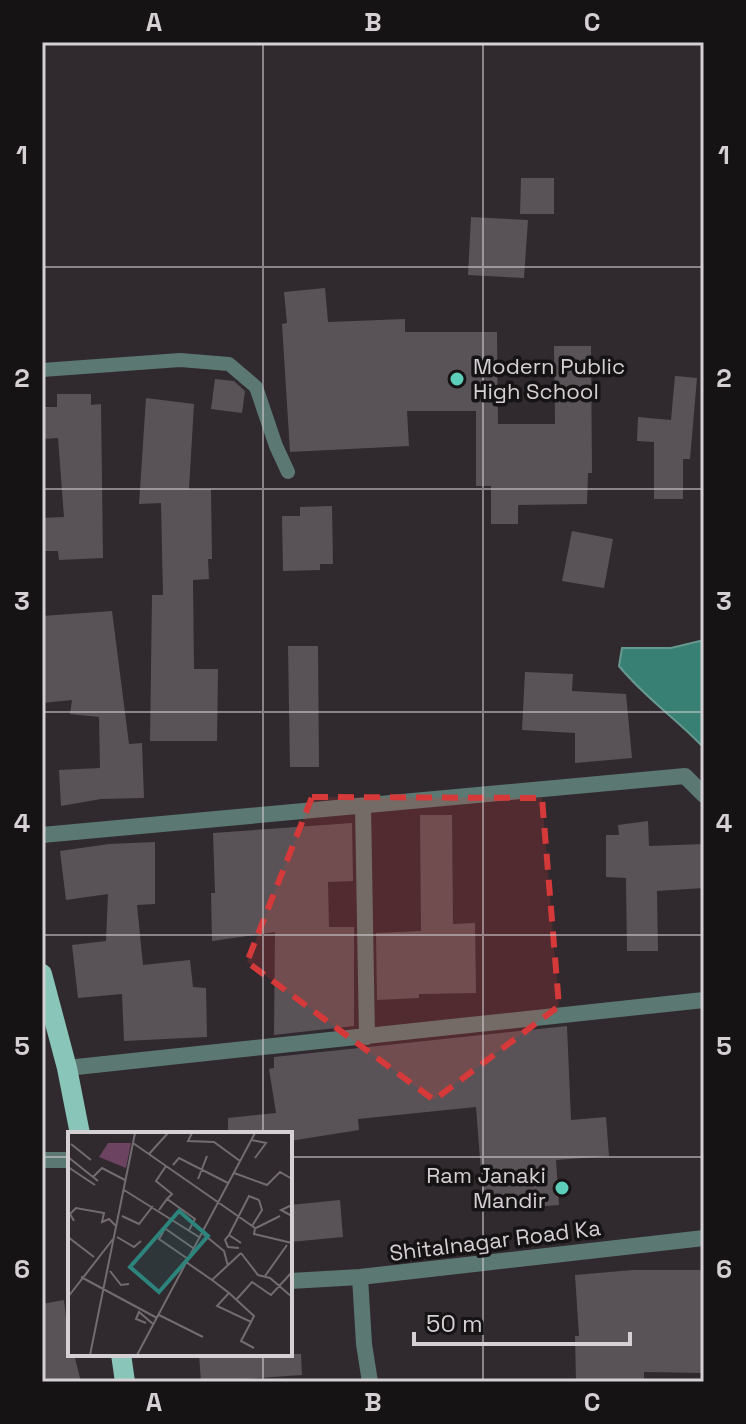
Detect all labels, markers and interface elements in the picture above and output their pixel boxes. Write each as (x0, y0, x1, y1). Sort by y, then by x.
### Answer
text: A (146, 5, 163, 39)
text: B (364, 5, 382, 39)
text: C (584, 5, 600, 39)
text: 1 (16, 138, 28, 172)
text: 1 (718, 138, 730, 172)
place label: Modern Public High School (473, 352, 625, 405)
text: 2 (14, 361, 30, 395)
text: 2 (716, 361, 732, 395)
marker: Modern Public High School (448, 370, 466, 388)
text: 3 (14, 584, 30, 618)
text: 3 (716, 584, 732, 618)
text: 4 (14, 806, 30, 840)
text: 4 (716, 806, 732, 840)
text: 5 (14, 1029, 30, 1063)
text: 5 (716, 1029, 732, 1063)
inset map (68, 1132, 292, 1356)
place label: Ram Janaki Mandir (426, 1161, 546, 1214)
marker: Ram Janaki Mandir (553, 1179, 571, 1197)
street label: Shitalnagar Road Ka (388, 1213, 603, 1267)
text: 6 (14, 1252, 30, 1286)
text: 6 (716, 1252, 732, 1286)
scale bar (414, 1296, 630, 1346)
text: 50 m (426, 1308, 483, 1339)
text: A (146, 1385, 163, 1419)
text: B (364, 1385, 382, 1419)
text: C (584, 1385, 600, 1419)

